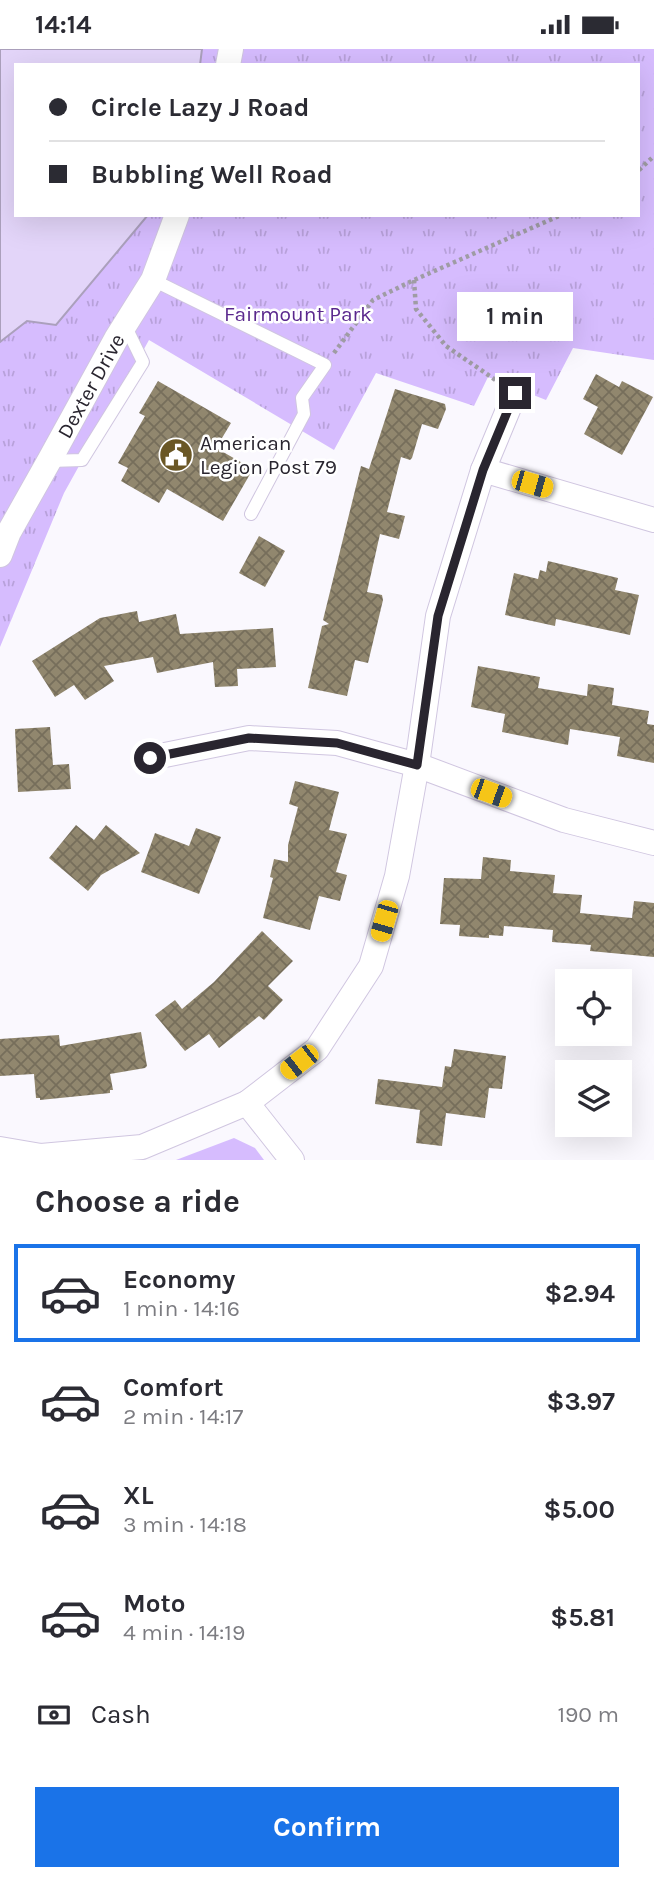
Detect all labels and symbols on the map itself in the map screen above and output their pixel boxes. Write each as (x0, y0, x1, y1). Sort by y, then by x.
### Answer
callout: 1 min (457, 292, 573, 341)
park label: Fairmount Park (224, 302, 372, 326)
street label: Dexter Drive (52, 330, 130, 442)
route end (499, 377, 531, 409)
place label: American Legion Post 79 (200, 431, 337, 479)
public building icon: American Legion Post 79 (157, 436, 195, 474)
car (509, 468, 556, 500)
route start (134, 742, 166, 774)
car (468, 776, 515, 810)
car (369, 898, 400, 944)
car (276, 1041, 323, 1083)

